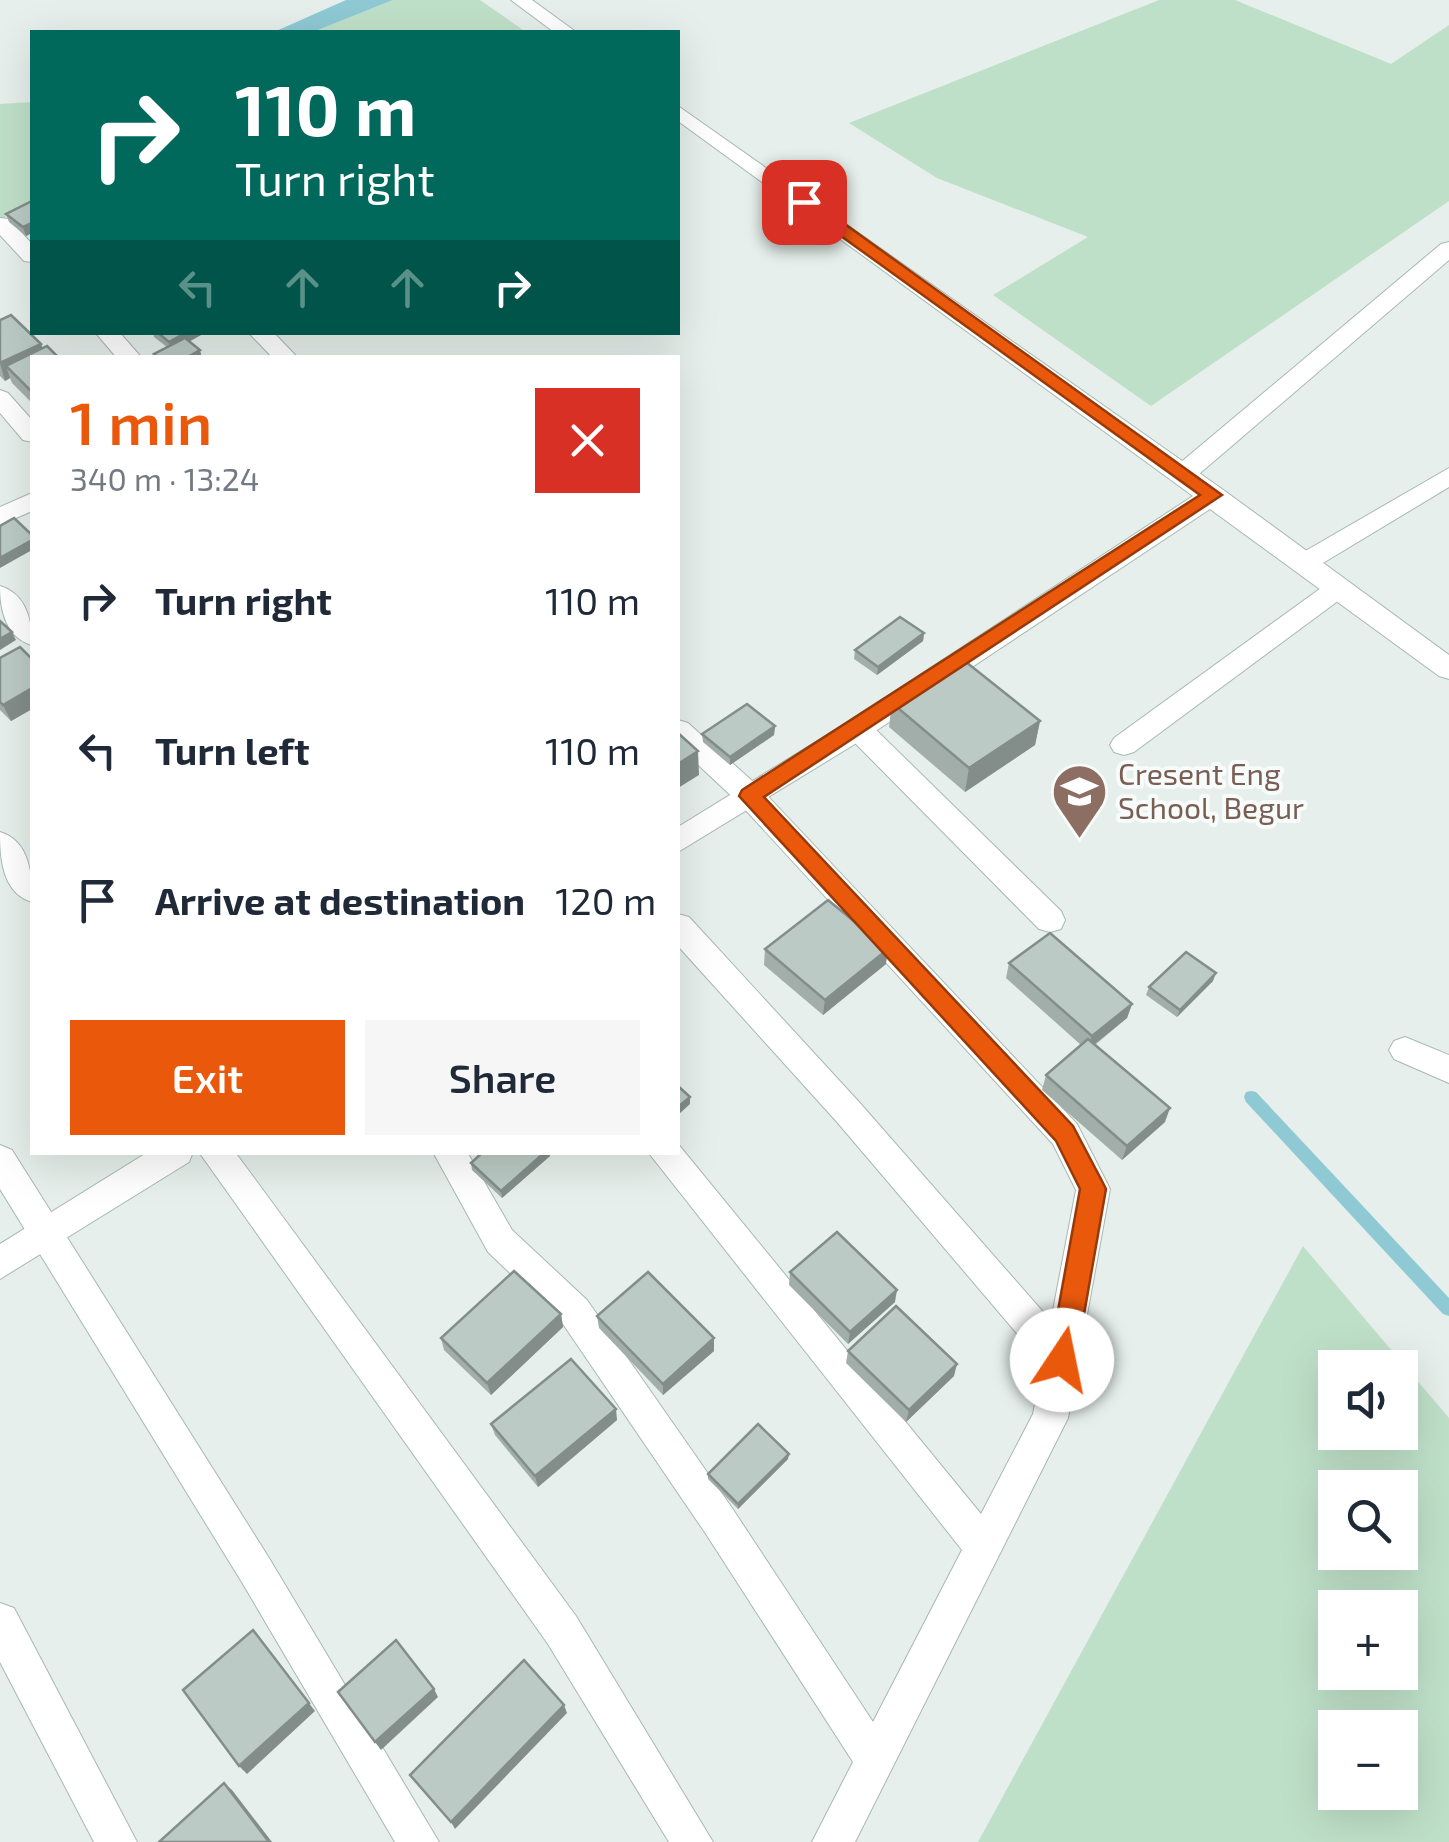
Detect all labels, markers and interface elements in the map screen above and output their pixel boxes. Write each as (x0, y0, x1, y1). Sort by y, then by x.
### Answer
text: 110 m (235, 66, 416, 150)
icon: right (70, 70, 200, 200)
text: Turn right (235, 151, 435, 205)
pin (762, 160, 847, 245)
icon: arrive (777, 175, 832, 230)
icon: left (170, 260, 225, 315)
icon: ahead (275, 260, 330, 315)
icon: ahead (380, 260, 435, 315)
icon: right (485, 260, 540, 315)
text: 1 min (70, 385, 212, 457)
button: close (535, 388, 640, 493)
text: 340 m · 13:24 (70, 459, 260, 497)
icon: right (70, 573, 125, 628)
text: Turn right (155, 577, 332, 623)
text: 110 m (545, 577, 640, 623)
icon: left (70, 723, 125, 778)
text: Turn left (155, 727, 310, 773)
text: 110 m (545, 727, 640, 773)
place label: Cresent Eng School, Begur (1118, 755, 1304, 825)
school or university icon: Cresent Eng School, Begur (1049, 762, 1109, 841)
icon: arrive (70, 873, 125, 928)
text: Arrive at destination (155, 877, 525, 923)
text: 120 m (555, 877, 656, 923)
button: Exit (70, 1020, 345, 1135)
button: Share (365, 1020, 640, 1135)
position arrow (1010, 1308, 1114, 1412)
map controls (1318, 1350, 1418, 1810)
button: sound (1318, 1350, 1418, 1450)
button: search (1318, 1470, 1418, 1570)
button: + (1318, 1590, 1418, 1690)
button: − (1318, 1710, 1418, 1810)

